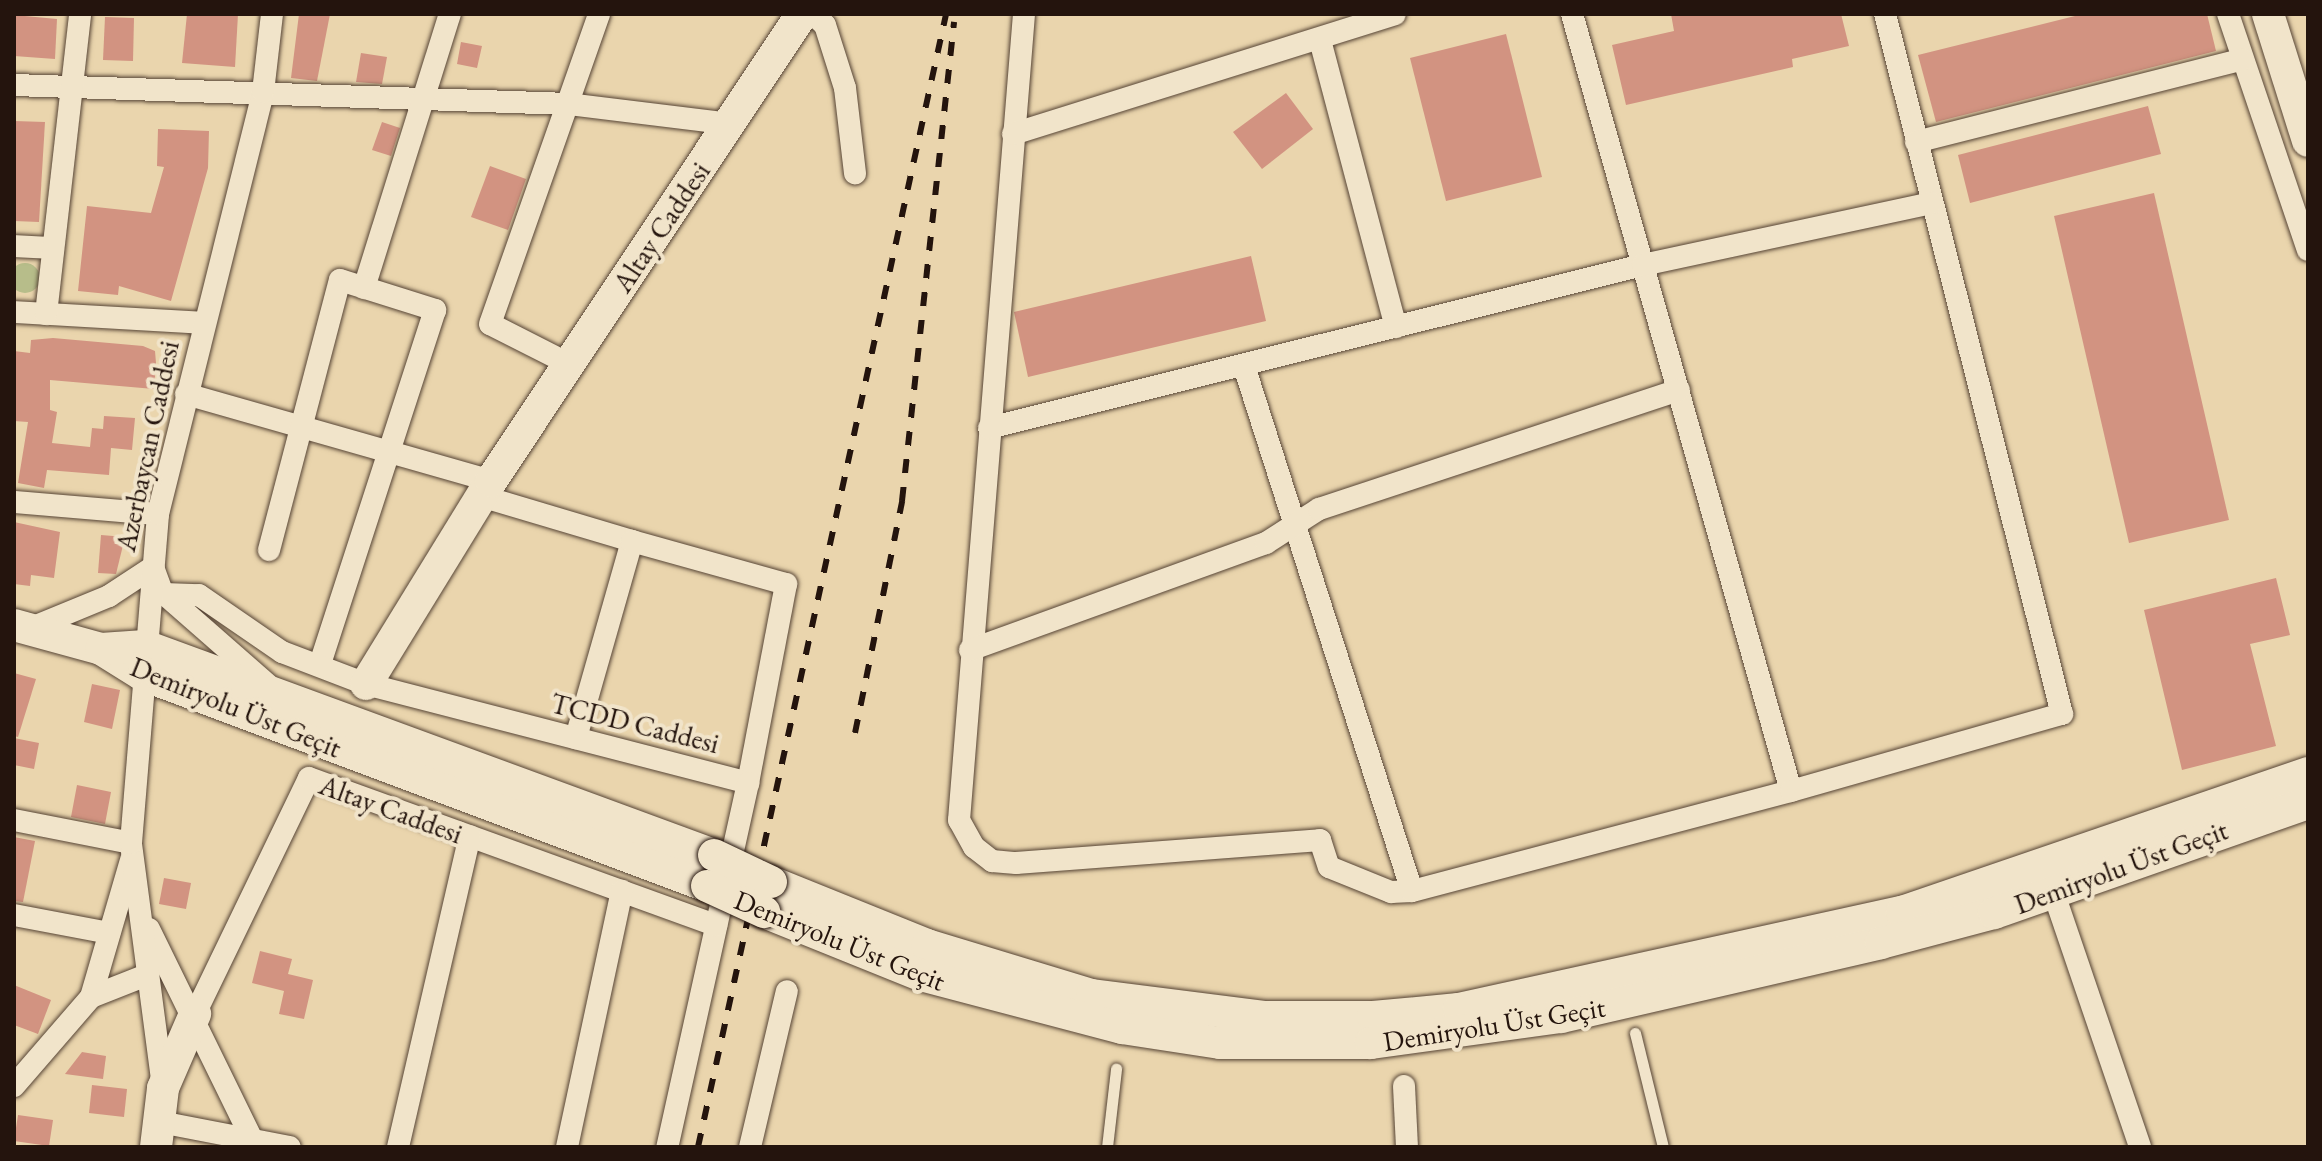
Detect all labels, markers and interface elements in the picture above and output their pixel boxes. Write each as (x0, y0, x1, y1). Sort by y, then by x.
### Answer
street label: Altay Caddesi (605, 155, 717, 299)
street label: Azerbaycan Caddesi (108, 338, 186, 554)
street label: Demiryolu Üst Geçit (126, 649, 346, 765)
street label: TCDD Caddesi (547, 686, 723, 760)
street label: Altay Caddesi (315, 768, 467, 850)
street label: Demiryolu Üst Geçit (2010, 813, 2232, 921)
street label: Demiryolu Üst Geçit (730, 882, 950, 998)
street label: Demiryolu Üst Geçit (1381, 990, 1607, 1058)

